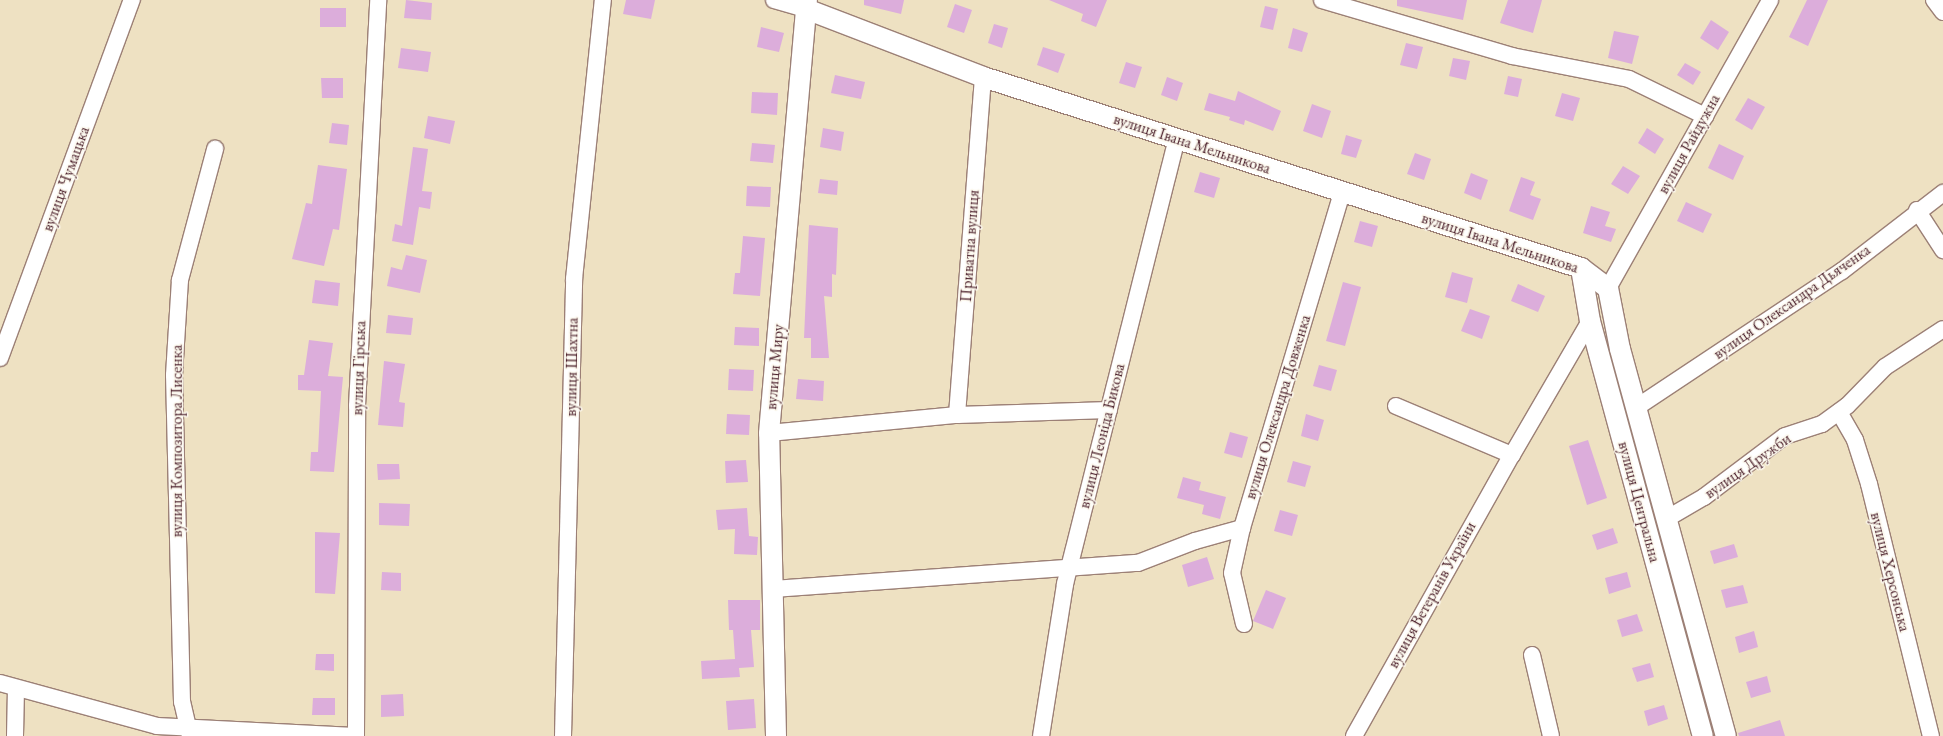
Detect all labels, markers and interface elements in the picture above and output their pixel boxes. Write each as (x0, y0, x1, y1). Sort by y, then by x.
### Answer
street label: вулиця Райдужна (1654, 91, 1724, 197)
street label: вулиця Івана Мельникова (1111, 110, 1273, 178)
street label: вулиця Чумацька (38, 124, 94, 234)
street label: Приватна вулиця (957, 189, 983, 303)
street label: вулиця Івана Мельникова (1419, 209, 1581, 277)
street label: вулиця Олександра Дьяченка (1710, 240, 1874, 364)
street label: вулиця Олександра Довженка (1241, 313, 1315, 501)
street label: вулиця Шахтна (562, 317, 582, 417)
street label: вулиця Гірська (348, 320, 370, 416)
street label: вулиця Миру (762, 324, 788, 410)
street label: вулиця Композитора Лисенка (167, 345, 187, 537)
street label: вулиця Леоніда Бикова (1075, 362, 1129, 510)
street label: вулиця Дружби (1701, 429, 1795, 503)
street label: вулиця Центральна (1614, 439, 1664, 565)
street label: вулиця Херсонська (1866, 510, 1914, 634)
street label: вулиця Ветеранів України (1384, 518, 1480, 672)

